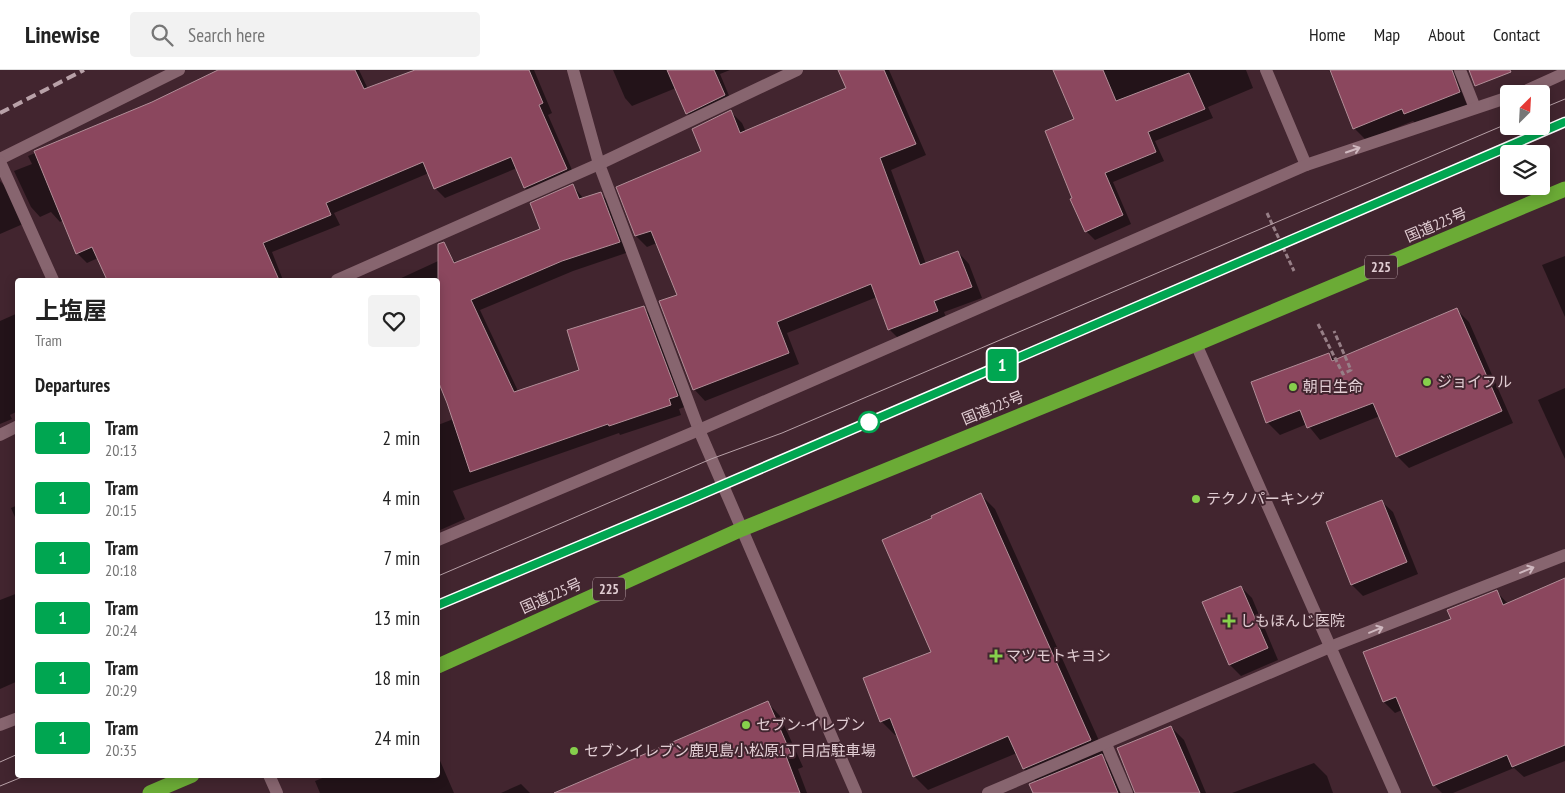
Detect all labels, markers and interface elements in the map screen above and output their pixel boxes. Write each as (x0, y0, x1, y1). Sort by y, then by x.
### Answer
search box (130, 12, 480, 57)
text: Linewise (25, 19, 100, 50)
icon: search (148, 21, 176, 49)
text: Search here (188, 23, 265, 47)
text: Home (1309, 23, 1346, 46)
text: Map (1374, 23, 1400, 46)
text: About (1428, 23, 1465, 46)
text: Contact (1493, 23, 1540, 46)
north arrow (1500, 85, 1550, 135)
map controls (1500, 85, 1550, 195)
one-way arrow (1344, 144, 1360, 154)
button: layers (1500, 145, 1550, 195)
street label: 国道225号 (1402, 203, 1470, 246)
road number: 225 (1365, 256, 1397, 278)
text: 上塩屋 (35, 295, 107, 326)
button: heart (368, 295, 420, 347)
text: Tram (35, 330, 62, 350)
line badge: 1 (986, 349, 1018, 381)
text: 1 (998, 353, 1006, 376)
place label: ジョイフル (1437, 372, 1512, 391)
text: Departures (35, 373, 110, 397)
marker: ジョイフル (1421, 376, 1433, 388)
place label: 朝日生命 (1303, 377, 1363, 396)
marker: 朝日生命 (1287, 381, 1299, 393)
street label: 国道225号 (959, 387, 1027, 429)
unlabelled marker (858, 411, 880, 433)
text: Tram (105, 416, 138, 440)
text: 1 (58, 426, 67, 449)
text: 2 min (383, 426, 420, 450)
text: 20:13 (105, 440, 137, 460)
text: Tram (105, 476, 138, 500)
text: 1 (58, 486, 67, 509)
text: 4 min (383, 486, 420, 510)
place label: テクノパーキング (1206, 489, 1325, 508)
marker: テクノパーキング (1190, 493, 1202, 505)
text: 20:15 (105, 500, 137, 520)
text: Tram (105, 536, 138, 560)
text: 1 (58, 546, 67, 569)
text: 7 min (383, 546, 420, 570)
text: 20:18 (105, 560, 137, 580)
one-way arrow (1519, 565, 1534, 574)
street label: 国道225号 (517, 574, 584, 617)
road number: 225 (593, 578, 625, 600)
text: Tram (105, 596, 138, 620)
text: 1 (58, 606, 67, 629)
text: 13 min (374, 606, 420, 630)
place label: しもほんじ医院 (1240, 611, 1345, 630)
marker: しもほんじ医院 (1222, 614, 1236, 628)
text: 20:24 (105, 620, 137, 640)
one-way arrow (1368, 624, 1383, 634)
place label: マツモトキヨシ (1006, 646, 1111, 665)
marker: マツモトキヨシ (990, 650, 1002, 662)
text: Tram (105, 656, 138, 680)
text: 1 (58, 666, 67, 689)
text: 18 min (374, 666, 420, 690)
text: 20:29 (105, 680, 137, 700)
place label: セブン-イレブン (756, 715, 865, 734)
text: Tram (105, 716, 138, 740)
marker: セブン-イレブン (740, 719, 752, 731)
text: 1 (58, 726, 67, 749)
text: 24 min (374, 726, 420, 750)
text: 20:35 (105, 740, 137, 760)
place label: セブンイレブン鹿児島小松原1丁目店駐車場 (584, 741, 876, 760)
marker: セブンイレブン鹿児島小松原1丁目店駐車場 (568, 745, 580, 757)

